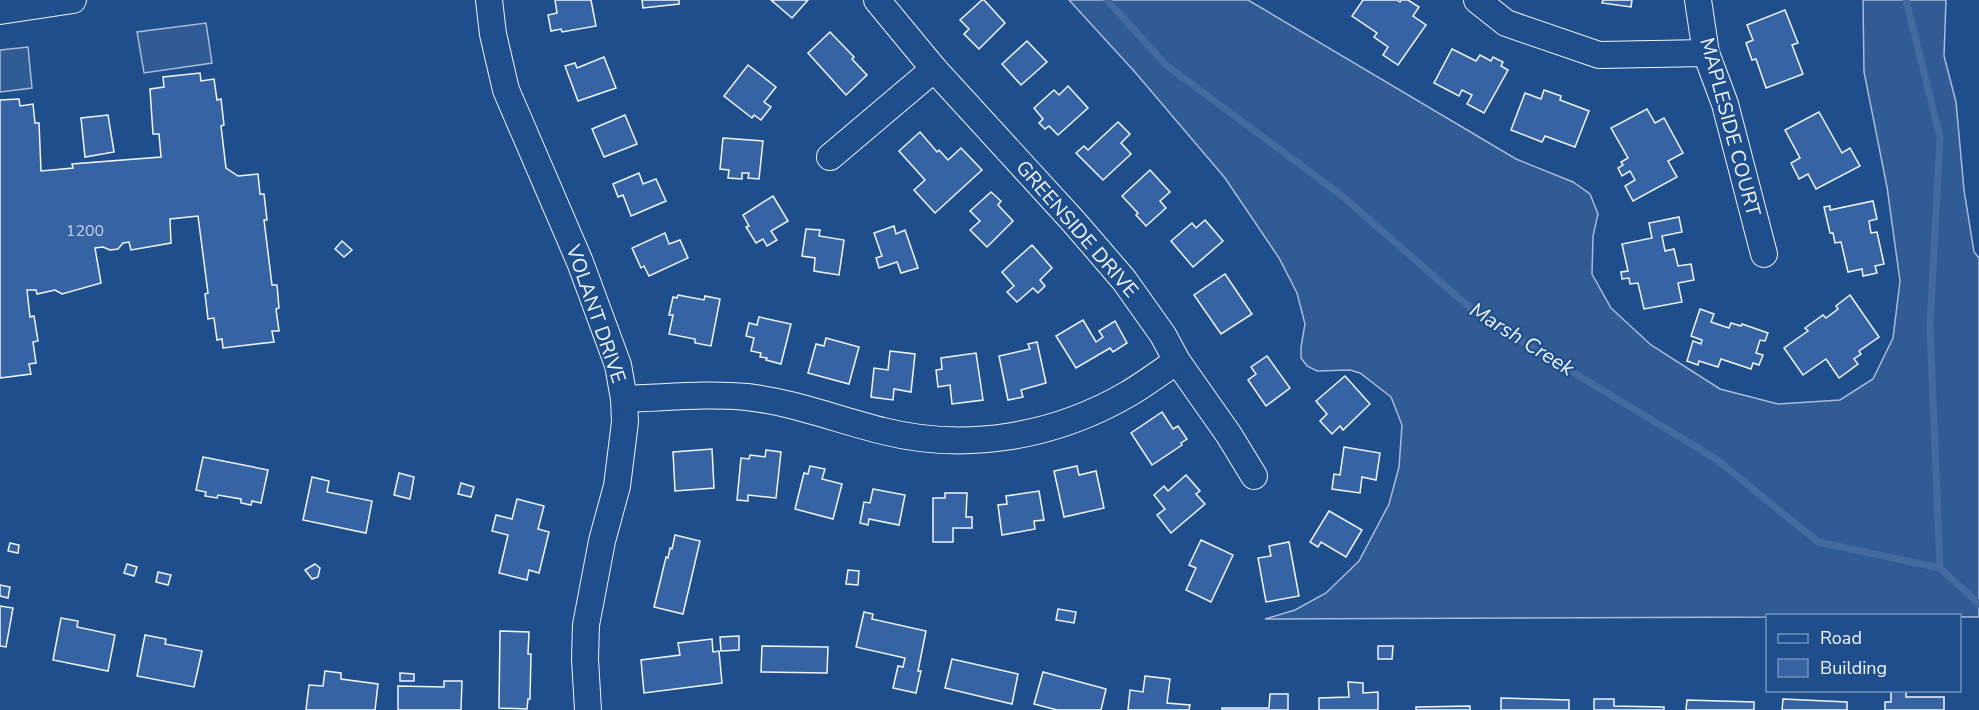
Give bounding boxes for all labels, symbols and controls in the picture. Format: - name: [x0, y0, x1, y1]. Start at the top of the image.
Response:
- street label: MAPLESIDE COURT: [1693, 35, 1767, 219]
- street label: GREENSIDE DRIVE: [1010, 155, 1144, 303]
- house number: 1200: [66, 220, 104, 242]
- street label: VOLANT DRIVE: [559, 240, 632, 387]
- water label: Marsh Creek: [1464, 296, 1580, 382]
- legend: [1766, 614, 1961, 692]
- text: Road: [1820, 626, 1862, 650]
- text: Building: [1820, 656, 1887, 680]

